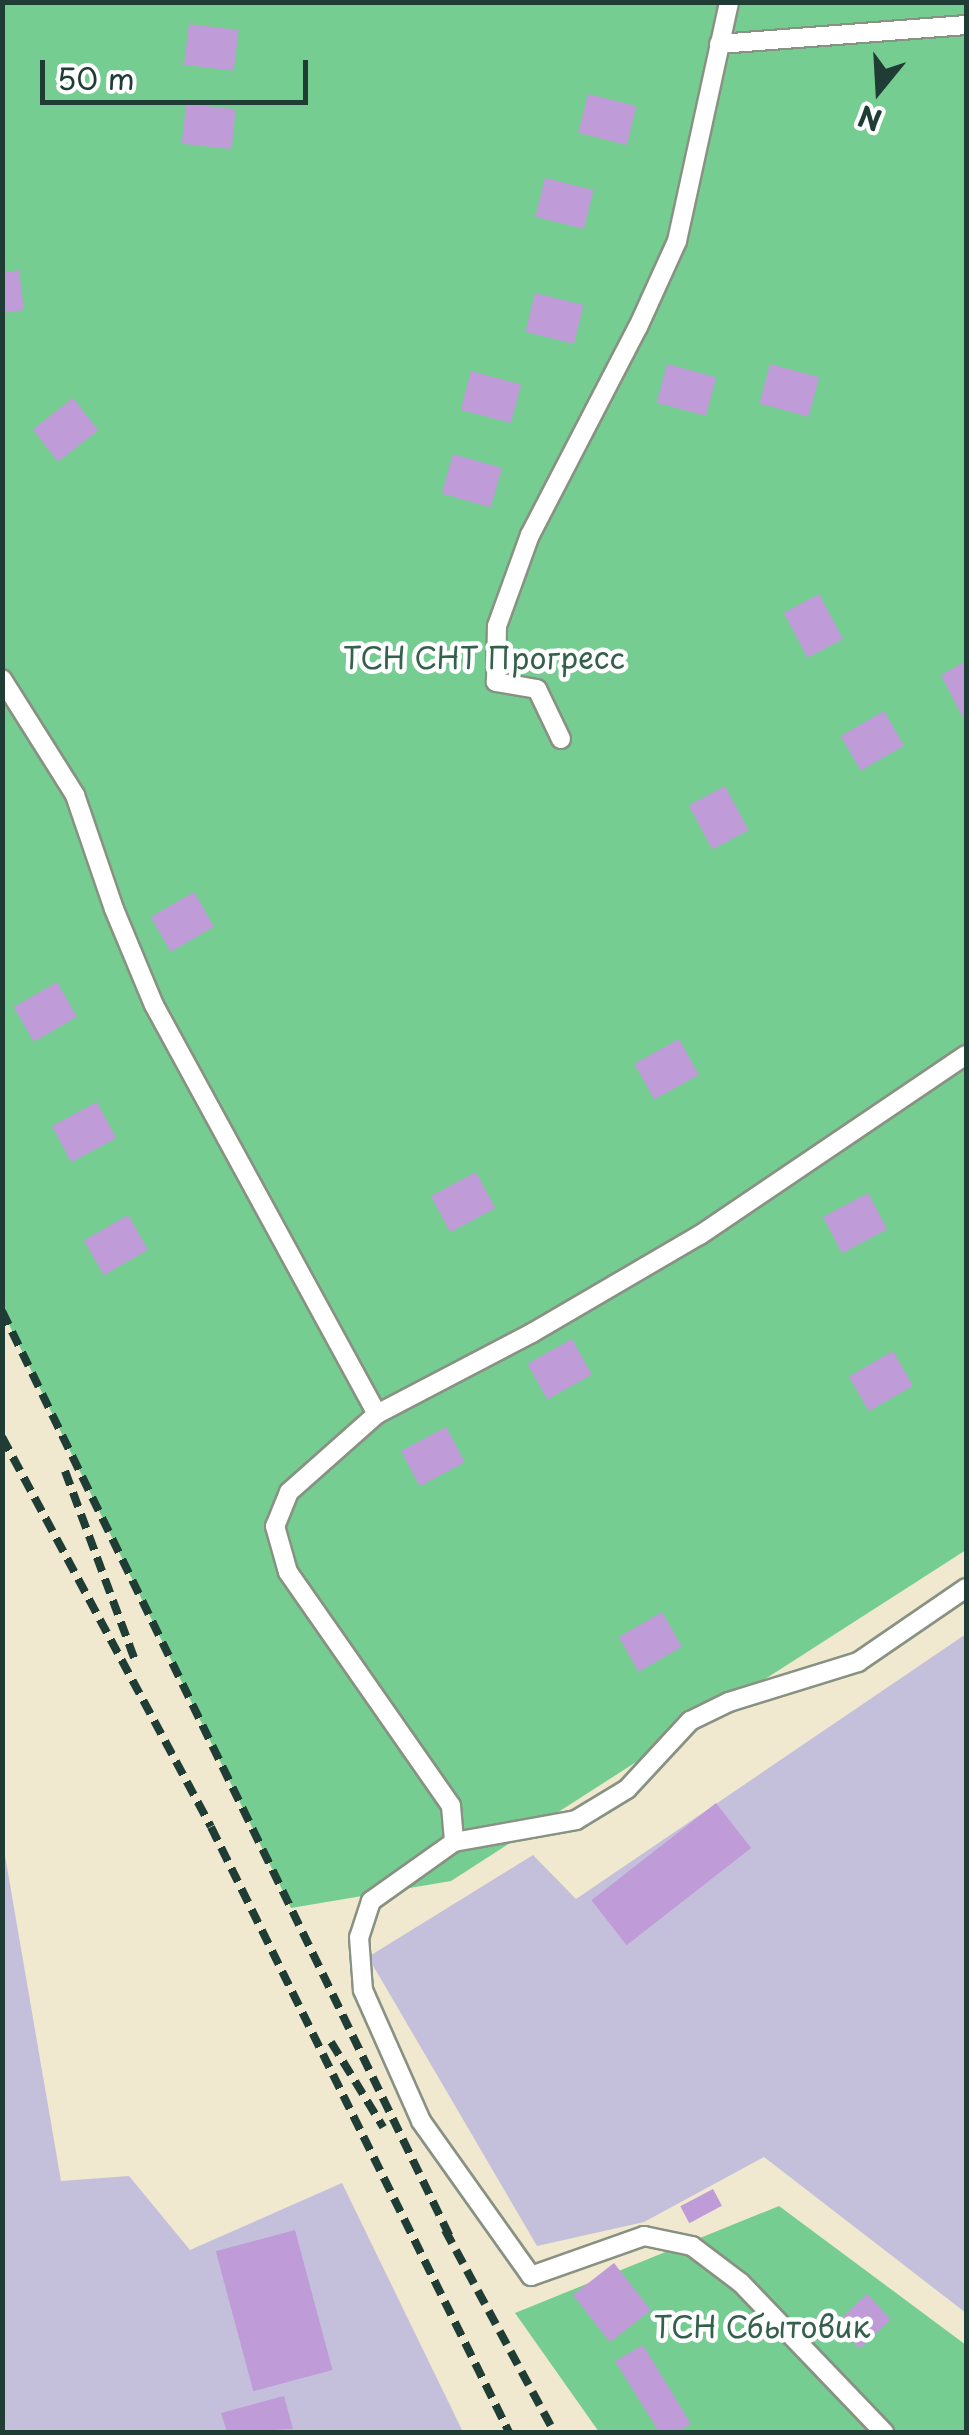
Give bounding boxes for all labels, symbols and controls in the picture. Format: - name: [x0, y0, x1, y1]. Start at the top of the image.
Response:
- scale bar: [45, 40, 312, 102]
- north arrow: [829, 40, 929, 140]
- text: 50 m: [57, 55, 135, 100]
- text: N: [852, 95, 887, 143]
- park label: ТСН СНТ Прогресс: [340, 639, 628, 675]
- park label: ТСН Сбытовик: [652, 2308, 872, 2344]

